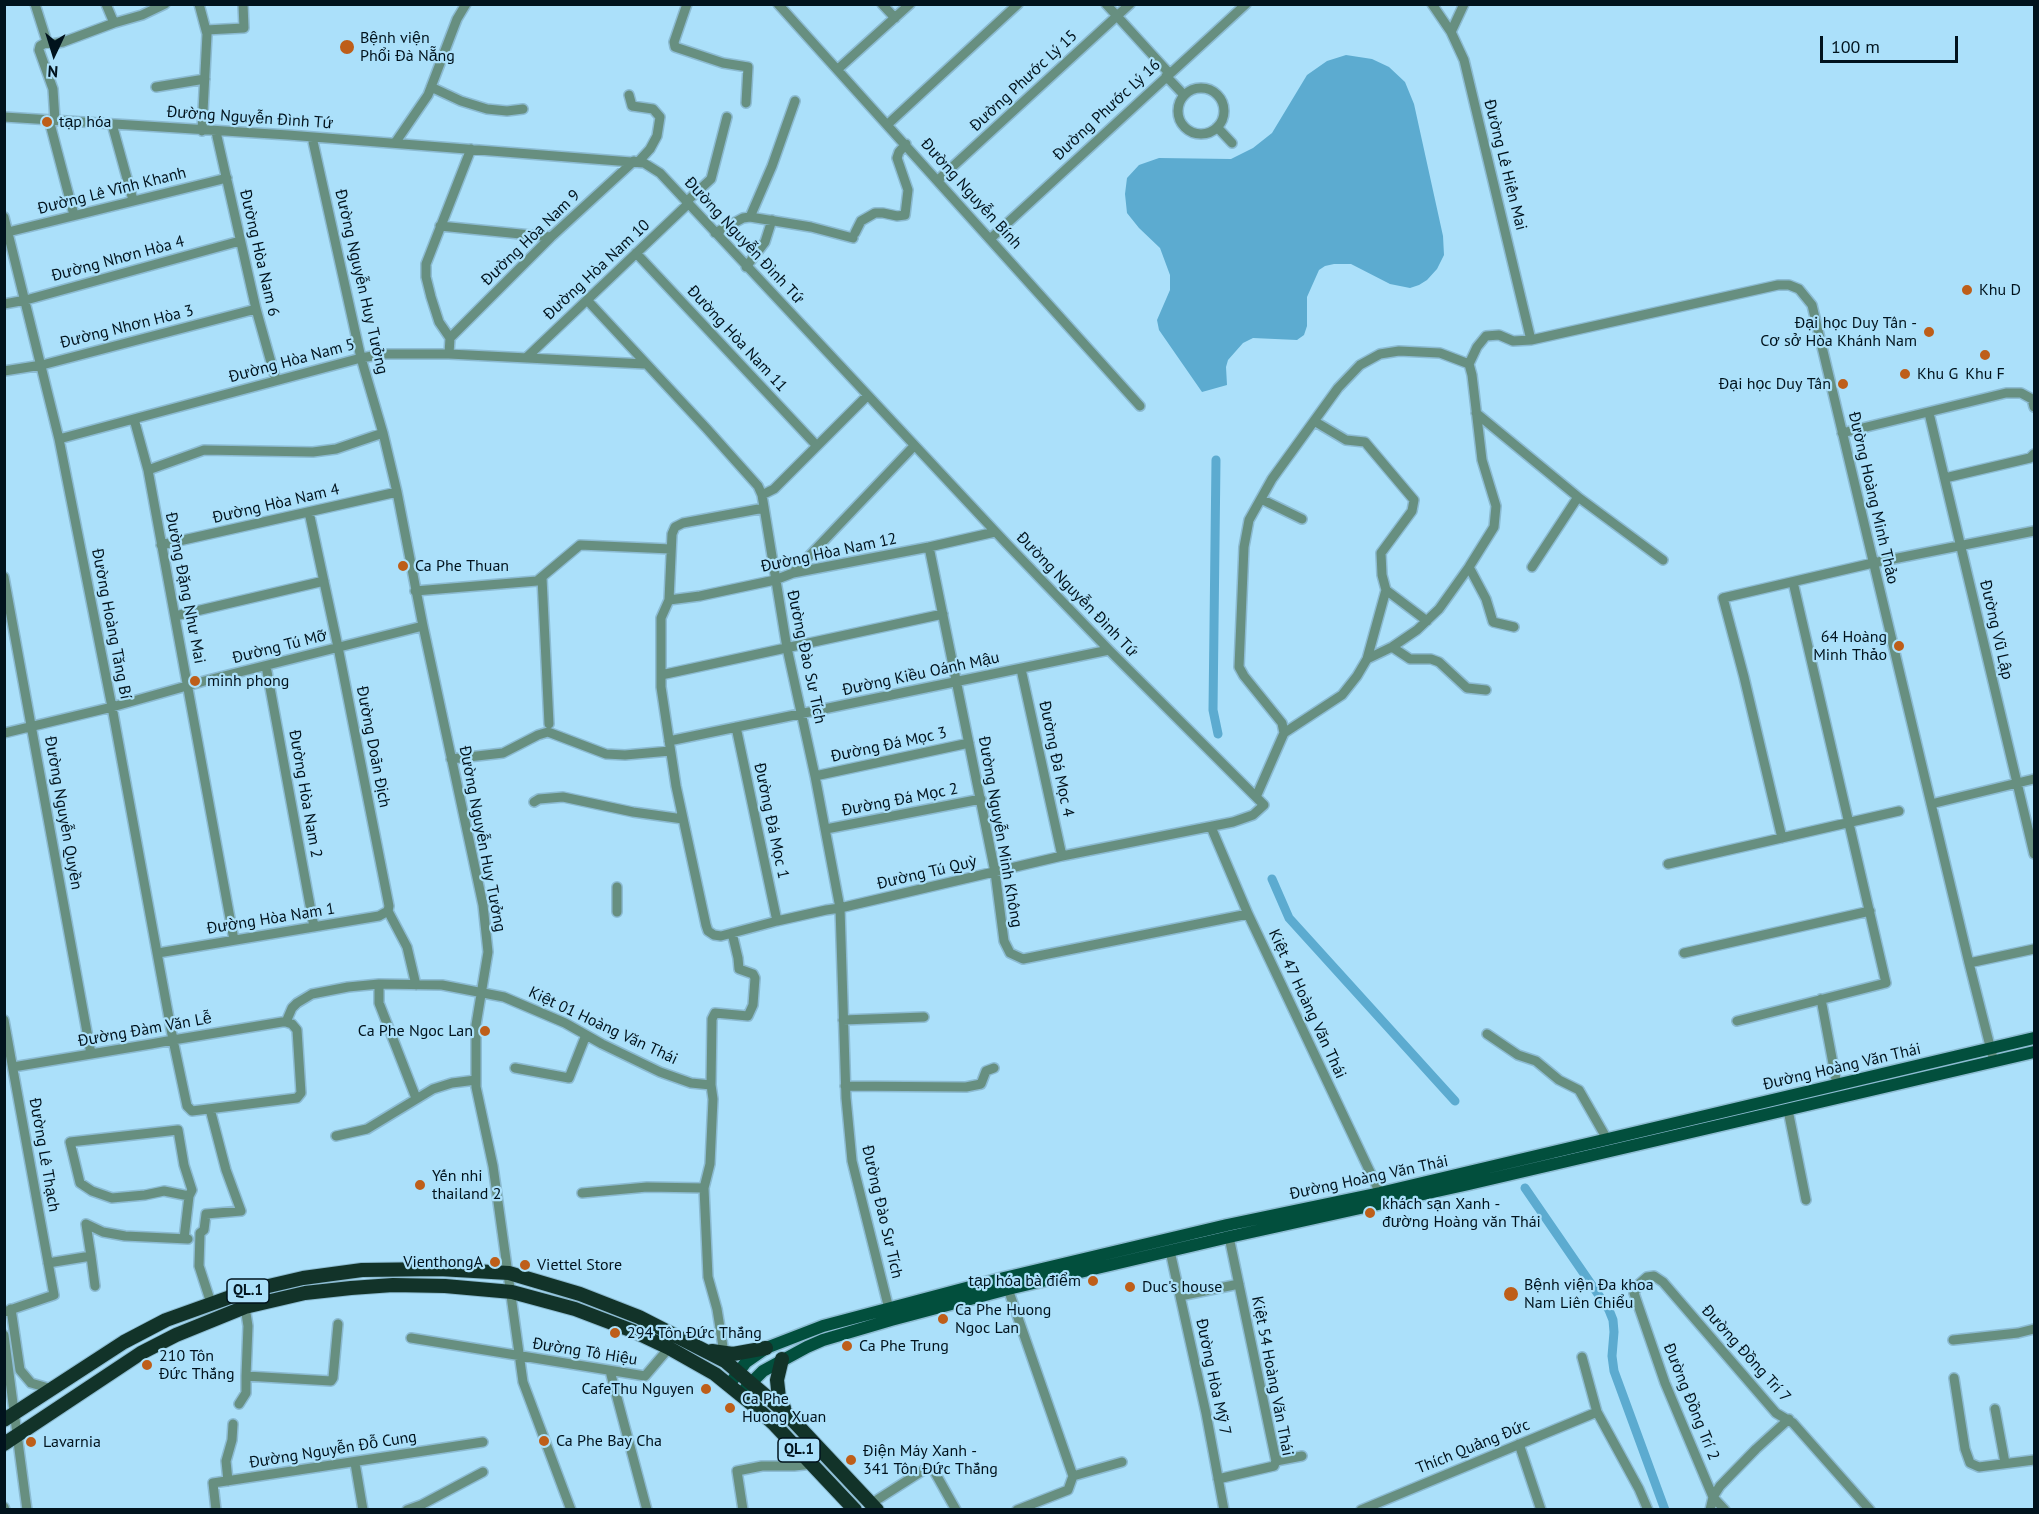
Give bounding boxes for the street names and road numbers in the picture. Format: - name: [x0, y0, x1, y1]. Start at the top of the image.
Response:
- street label: Đường Phước Lý 15: [966, 26, 1082, 136]
- street label: Đường Phước Lý 16: [1049, 55, 1165, 165]
- street label: Đường Lê Hiến Mai: [1479, 98, 1531, 232]
- street label: Đường Nguyễn Đình Tứ: [166, 103, 334, 133]
- street label: Đường Nguyễn Bính: [916, 135, 1026, 253]
- street label: Đường Lê Vĩnh Khanh: [36, 163, 188, 219]
- street label: Đường Nguyễn Đình Tứ: [680, 173, 808, 309]
- street label: Đường Hòa Nam 9: [478, 186, 584, 290]
- street label: Đường Hòa Nam 6: [235, 188, 283, 318]
- street label: Đường Nguyễn Huy Tưởng: [330, 188, 392, 376]
- street label: Đường Hòa Nam 10: [540, 216, 654, 324]
- street label: Đường Nhơn Hòa 4: [50, 232, 186, 286]
- street label: Đường Hòa Nam 11: [683, 282, 791, 396]
- street label: Đường Nhơn Hòa 3: [58, 301, 196, 353]
- street label: Đường Hòa Nam 5: [227, 335, 357, 387]
- street label: Đường Hoàng Minh Thảo: [1844, 410, 1902, 586]
- street label: Đường Hòa Nam 4: [211, 480, 341, 528]
- street label: Đường Đặng Như Mai: [161, 511, 209, 665]
- street label: Đường Nguyễn Đình Tứ: [1012, 528, 1142, 662]
- street label: Đường Hòa Nam 12: [759, 529, 899, 577]
- street label: Đường Hoàng Tăng Bí: [87, 547, 135, 701]
- street label: Đường Vũ Lập: [1975, 578, 2017, 682]
- street label: Đường Đào Sư Tích: [782, 588, 830, 726]
- street label: Đường Tú Mỡ: [231, 626, 329, 668]
- street label: Đường Kiều Oánh Mậu: [841, 648, 1001, 700]
- street label: Đường Doãn Địch: [352, 685, 394, 809]
- street label: Đường Đá Mọc 4: [1034, 699, 1078, 819]
- street label: Đường Đá Mọc 3: [829, 723, 949, 767]
- street label: Đường Hòa Nam 2: [284, 729, 326, 859]
- street label: Đường Nguyễn Quyền: [40, 735, 86, 891]
- street label: Đường Nguyễn Minh Không: [974, 735, 1026, 929]
- street label: Đường Nguyễn Huy Tưởng: [455, 744, 509, 934]
- street label: Đường Đá Mọc 1: [749, 761, 793, 881]
- street label: Đường Đá Mọc 2: [840, 779, 960, 821]
- street label: Đường Tú Quỳ: [875, 852, 979, 894]
- street label: Đường Hòa Nam 1: [206, 899, 336, 939]
- street label: Kiệt 47 Hoàng Văn Thái: [1264, 926, 1350, 1082]
- street label: Kiệt 01 Hoàng Văn Thái: [525, 983, 681, 1069]
- street label: Đường Đàm Văn Lễ: [77, 1009, 213, 1051]
- street label: Đường Hoàng Văn Thái: [1761, 1039, 1923, 1095]
- street label: Đường Lê Thạch: [25, 1096, 63, 1214]
- street label: Đường Đào Sư Tích: [857, 1144, 907, 1280]
- street label: Đường Hoàng Văn Thái: [1288, 1152, 1450, 1204]
- road number: QL.1: [227, 1279, 269, 1303]
- street label: Kiệt 54 Hoàng Văn Thái: [1247, 1294, 1297, 1458]
- street label: Đường Đồng Trí 7: [1697, 1301, 1795, 1407]
- street label: Đường Hòa Mỹ 7: [1191, 1317, 1235, 1437]
- street label: Đường Tô Hiệu: [531, 1334, 639, 1370]
- street label: Đường Đồng Trí 2: [1659, 1341, 1723, 1463]
- street label: Thích Quảng Đức: [1413, 1415, 1533, 1479]
- street label: Đường Nguyễn Đỗ Cung: [248, 1427, 418, 1473]
- road number: QL.1: [778, 1438, 820, 1462]

